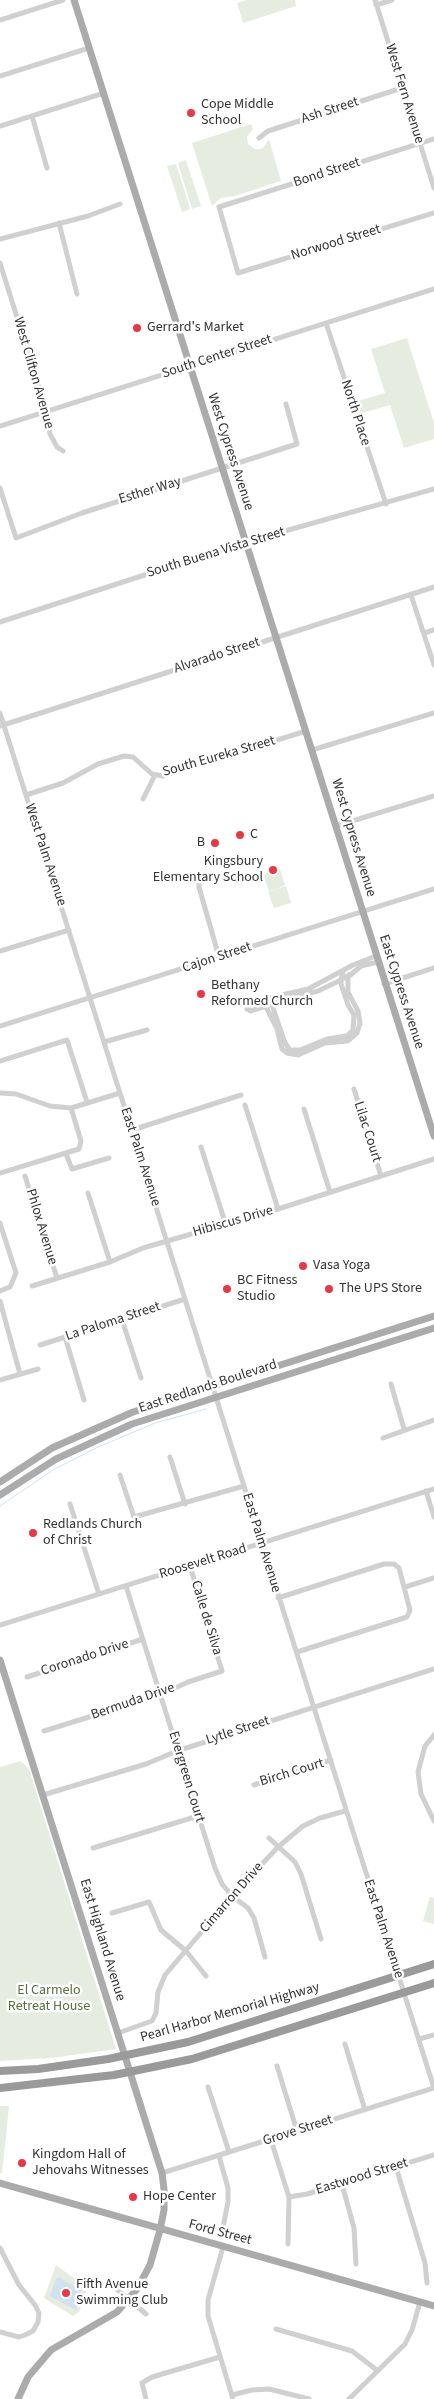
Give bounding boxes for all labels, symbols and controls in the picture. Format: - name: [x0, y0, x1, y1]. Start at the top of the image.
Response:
- street label: West Fern Avenue: [381, 42, 427, 146]
- street label: Ash Street: [299, 94, 361, 128]
- place label: Cope Middle School: [201, 97, 274, 130]
- marker: Cope Middle School: [185, 107, 197, 119]
- street label: Bond Street: [292, 154, 362, 192]
- street label: Norwood Street: [289, 221, 383, 265]
- street label: West Clifton Avenue: [9, 315, 57, 431]
- place label: Gerrard's Market: [147, 320, 244, 336]
- marker: Gerrard's Market: [131, 322, 143, 334]
- street label: South Center Street: [160, 331, 274, 383]
- street label: North Place: [336, 378, 374, 448]
- street label: West Cypress Avenue: [203, 391, 257, 513]
- street label: Esther Way: [117, 474, 183, 508]
- street label: South Buena Vista Street: [145, 524, 287, 582]
- street label: Alvarado Street: [172, 634, 262, 678]
- street label: South Eureka Street: [161, 733, 277, 781]
- street label: West Cypress Avenue: [327, 777, 379, 899]
- street label: West Palm Avenue: [21, 802, 69, 908]
- place label: C: [250, 827, 258, 843]
- marker: C: [234, 829, 246, 841]
- place label: B: [197, 835, 205, 851]
- marker: B: [209, 837, 221, 849]
- place label: Kingsbury Elementary School: [153, 854, 263, 886]
- marker: Kingsbury Elementary School: [267, 864, 279, 876]
- street label: East Cypress Avenue: [375, 933, 427, 1051]
- street label: Cajon Street: [180, 939, 254, 977]
- place label: Bethany Reformed Church: [211, 978, 313, 1010]
- marker: Bethany Reformed Church: [195, 988, 207, 1000]
- street label: Lilac Court: [349, 1100, 385, 1164]
- street label: East Palm Avenue: [116, 1105, 164, 1209]
- street label: Phlox Avenue: [21, 1187, 61, 1267]
- street label: Hibiscus Drive: [191, 1203, 275, 1241]
- place label: Vasa Yoga: [313, 1258, 370, 1274]
- marker: Vasa Yoga: [297, 1260, 309, 1272]
- place label: BC Fitness Studio: [237, 1273, 297, 1305]
- place label: The UPS Store: [339, 1281, 422, 1297]
- marker: BC Fitness Studio: [221, 1283, 233, 1295]
- marker: The UPS Store: [323, 1283, 335, 1295]
- street label: La Paloma Street: [63, 1299, 163, 1345]
- street label: East Redlands Boulevard: [137, 1357, 279, 1417]
- street label: East Palm Avenue: [238, 1491, 284, 1595]
- place label: Redlands Church of Christ: [43, 1517, 142, 1550]
- marker: Redlands Church of Christ: [27, 1527, 39, 1539]
- street label: Roosevelt Road: [157, 1541, 249, 1583]
- street label: Calle de Silva: [187, 1579, 225, 1657]
- street label: Coronado Drive: [39, 1636, 131, 1680]
- street label: Bermuda Drive: [89, 1680, 177, 1724]
- street label: Lytle Street: [204, 1713, 272, 1749]
- street label: Evergreen Court: [164, 1729, 208, 1825]
- street label: Birch Court: [258, 1755, 326, 1791]
- street label: Cimarron Drive: [197, 1859, 267, 1937]
- street label: East Highland Avenue: [75, 1877, 129, 2003]
- street label: East Palm Avenue: [359, 1877, 407, 1981]
- street label: Pearl Harbor Memorial Highway: [139, 1979, 321, 2047]
- park label: El Carmelo Retreat House: [8, 1983, 90, 2015]
- street label: Grove Street: [261, 2112, 335, 2150]
- place label: Kingdom Hall of Jehovahs Witnesses: [32, 2147, 149, 2180]
- street label: Eastwood Street: [314, 2155, 410, 2199]
- marker: Kingdom Hall of Jehovahs Witnesses: [16, 2157, 28, 2169]
- place label: Hope Center: [143, 2189, 216, 2205]
- marker: Hope Center: [127, 2191, 139, 2203]
- street label: Ford Street: [187, 2217, 253, 2249]
- place label: Fifth Avenue Swimming Club: [76, 2277, 168, 2310]
- marker: Fifth Avenue Swimming Club: [60, 2287, 72, 2299]

